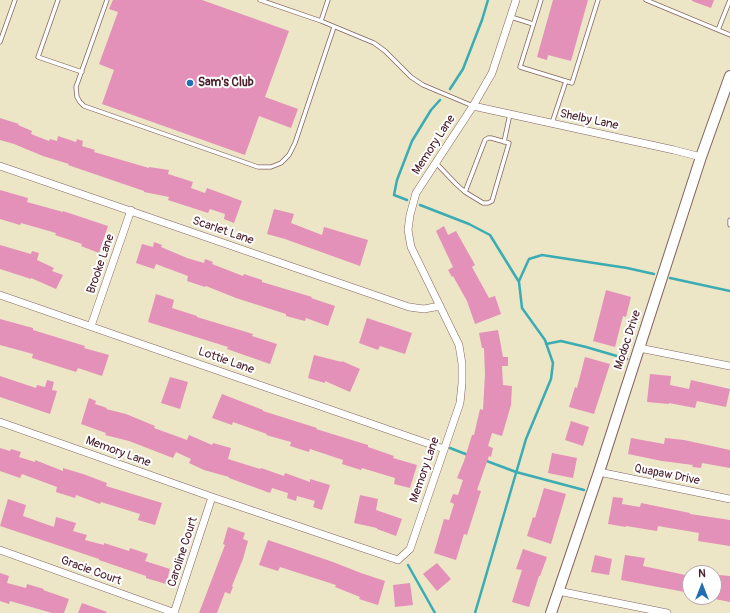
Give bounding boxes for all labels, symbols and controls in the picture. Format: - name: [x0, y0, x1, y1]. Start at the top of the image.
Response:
- place label: Sam's Club: [198, 76, 254, 90]
- marker: Sam's Club: [185, 78, 195, 88]
- street label: Shelby Lane: [558, 107, 620, 133]
- street label: Memory Lane: [409, 112, 459, 178]
- street label: Scarlet Lane: [190, 214, 256, 248]
- street label: Brooke Lane: [84, 232, 118, 296]
- street label: Modoc Drive: [612, 309, 644, 371]
- street label: Lottie Lane: [196, 345, 256, 377]
- street label: Memory Lane: [83, 434, 153, 470]
- street label: Memory Lane: [407, 435, 443, 505]
- street label: Quapaw Drive: [633, 462, 701, 488]
- street label: Caroline Court: [165, 515, 201, 589]
- street label: Gracie Court: [59, 553, 123, 589]
- north arrow: [682, 565, 722, 605]
- text: N: [698, 567, 706, 580]

